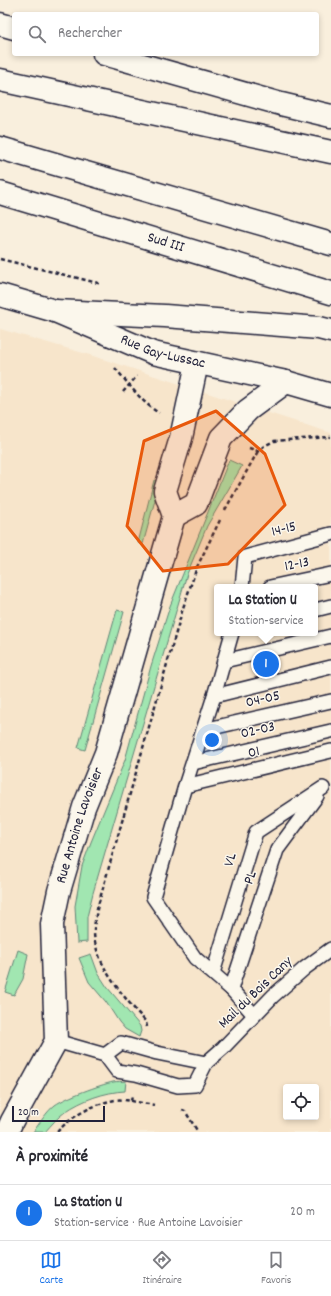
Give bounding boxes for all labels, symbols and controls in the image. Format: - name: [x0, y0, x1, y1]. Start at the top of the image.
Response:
- search box: [12, 12, 319, 56]
- icon: search: [26, 23, 48, 45]
- text: Rechercher: [58, 23, 122, 45]
- street label: Sud III: [144, 227, 187, 259]
- street label: Rue Gay-Lussac: [117, 329, 207, 375]
- street label: 14-15: [269, 516, 299, 544]
- street label: 12-13: [283, 552, 311, 578]
- popup: [214, 584, 318, 636]
- text: La Station U: [229, 590, 297, 612]
- text: Station-service: [229, 612, 303, 631]
- pin: 1: [253, 649, 279, 679]
- street label: 04-05: [244, 685, 282, 715]
- street label: 02-03: [239, 716, 277, 746]
- your location: [202, 730, 222, 750]
- street label: 01: [246, 741, 262, 765]
- street label: Rue Antoine Lavoisier: [51, 764, 110, 886]
- street label: VL: [219, 850, 243, 870]
- street label: PL: [239, 868, 263, 888]
- street label: Mail du Bois Cany: [214, 951, 299, 1034]
- map controls: [283, 1084, 319, 1120]
- button: locate: [283, 1084, 319, 1120]
- scale bar: [12, 1104, 105, 1123]
- text: 20 m: [18, 1105, 39, 1121]
- text: À proximité: [16, 1146, 88, 1170]
- text: La Station U: [54, 1192, 122, 1214]
- text: 1: [28, 1203, 30, 1222]
- text: 20 m: [290, 1203, 315, 1222]
- text: Station-service · Rue Antoine Lavoisier: [54, 1214, 243, 1233]
- tab: Carte: [40, 1249, 63, 1289]
- tab: Itinéraire: [142, 1249, 182, 1289]
- tab: Favoris: [261, 1249, 291, 1289]

